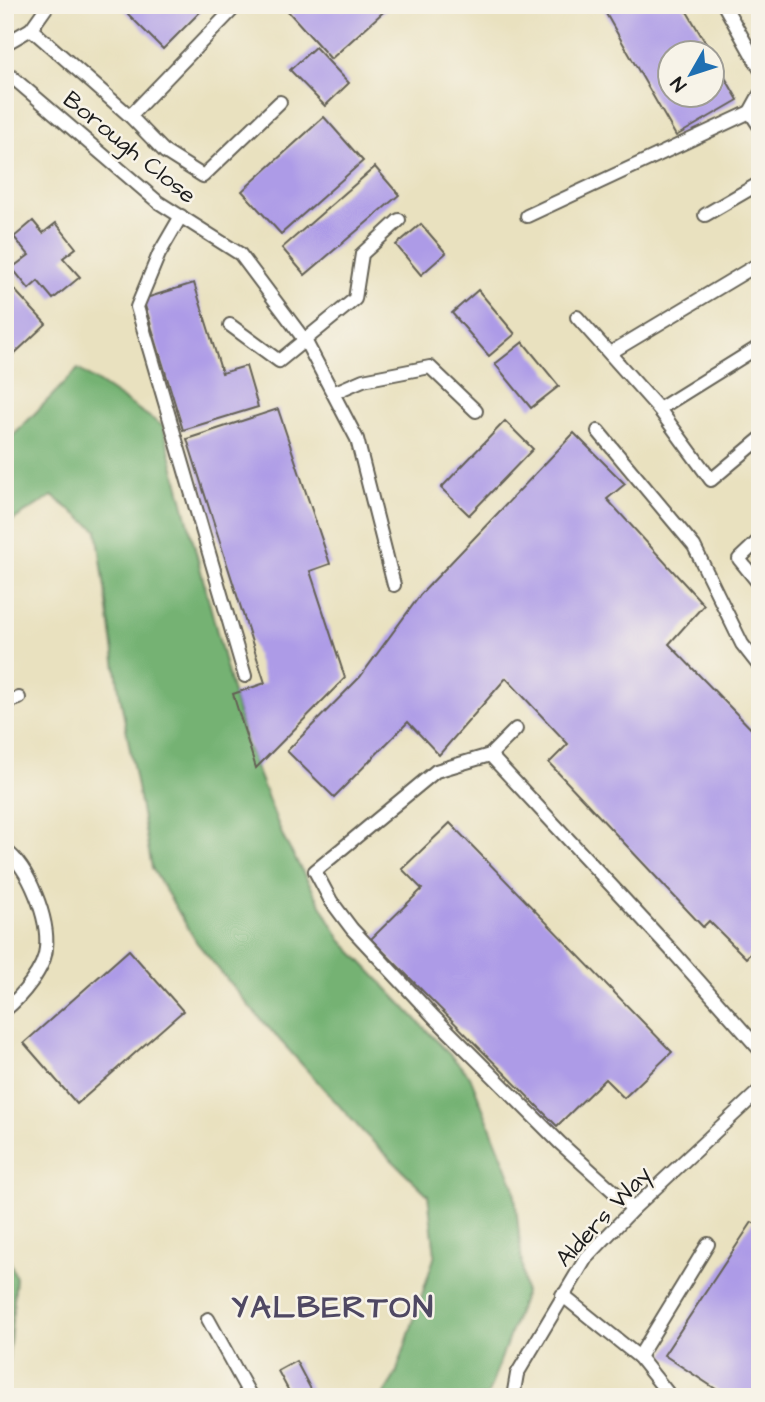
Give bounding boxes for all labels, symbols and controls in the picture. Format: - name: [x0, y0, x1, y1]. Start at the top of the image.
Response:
- north arrow: [656, 38, 726, 108]
- text: N: [665, 71, 693, 97]
- street label: Borough Close: [55, 83, 203, 213]
- street label: Alders Way: [548, 1159, 660, 1276]
- district label: YALBERTON: [231, 1285, 435, 1330]

